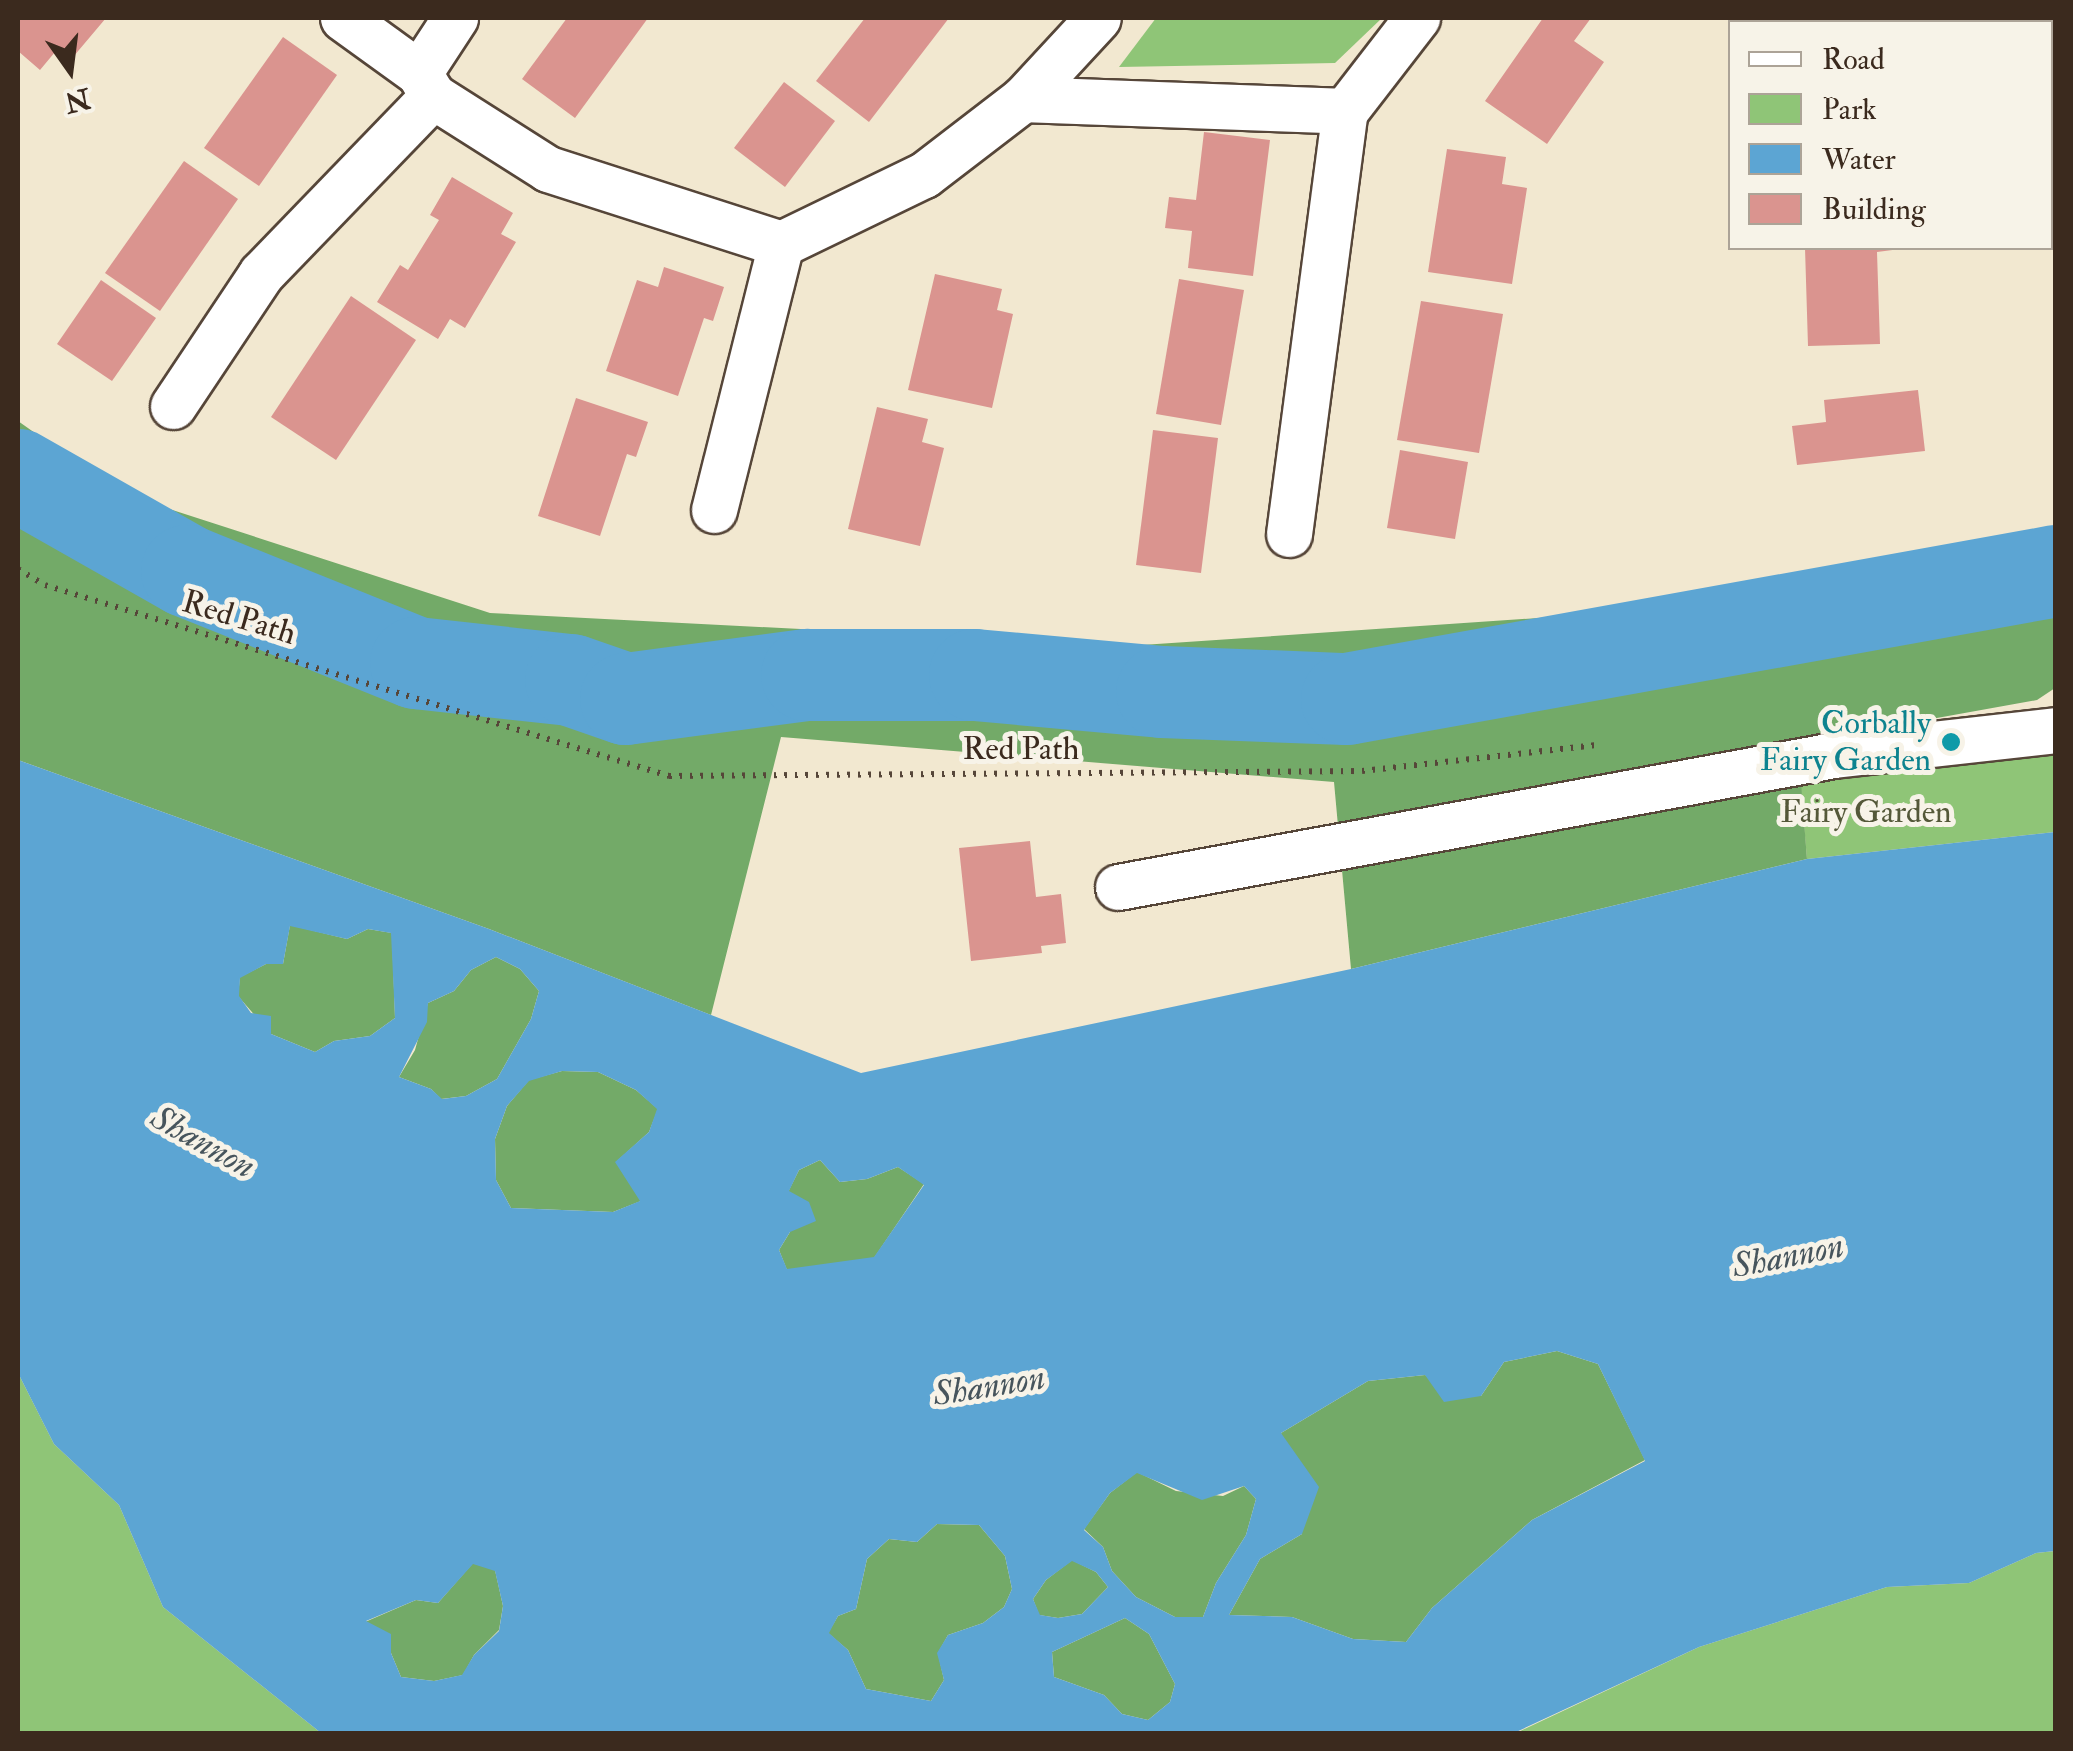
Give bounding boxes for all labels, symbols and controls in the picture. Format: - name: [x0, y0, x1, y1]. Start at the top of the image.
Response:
- north arrow: [20, 20, 120, 120]
- legend: [1728, 20, 2053, 250]
- text: Road: [1822, 41, 1885, 78]
- text: N: [61, 80, 94, 120]
- text: Park: [1822, 91, 1877, 128]
- text: Water: [1822, 141, 1896, 178]
- text: Building: [1822, 191, 1926, 228]
- street label: Red Path: [178, 583, 300, 653]
- place label: Corbally Fairy Garden: [1760, 705, 1931, 780]
- street label: Red Path: [963, 730, 1079, 768]
- marker: Corbally Fairy Garden: [1940, 731, 1962, 753]
- park label: Fairy Garden: [1780, 793, 1952, 831]
- water label: Shannon: [144, 1096, 262, 1188]
- water label: Shannon: [1729, 1225, 1847, 1287]
- water label: Shannon: [930, 1356, 1048, 1416]

